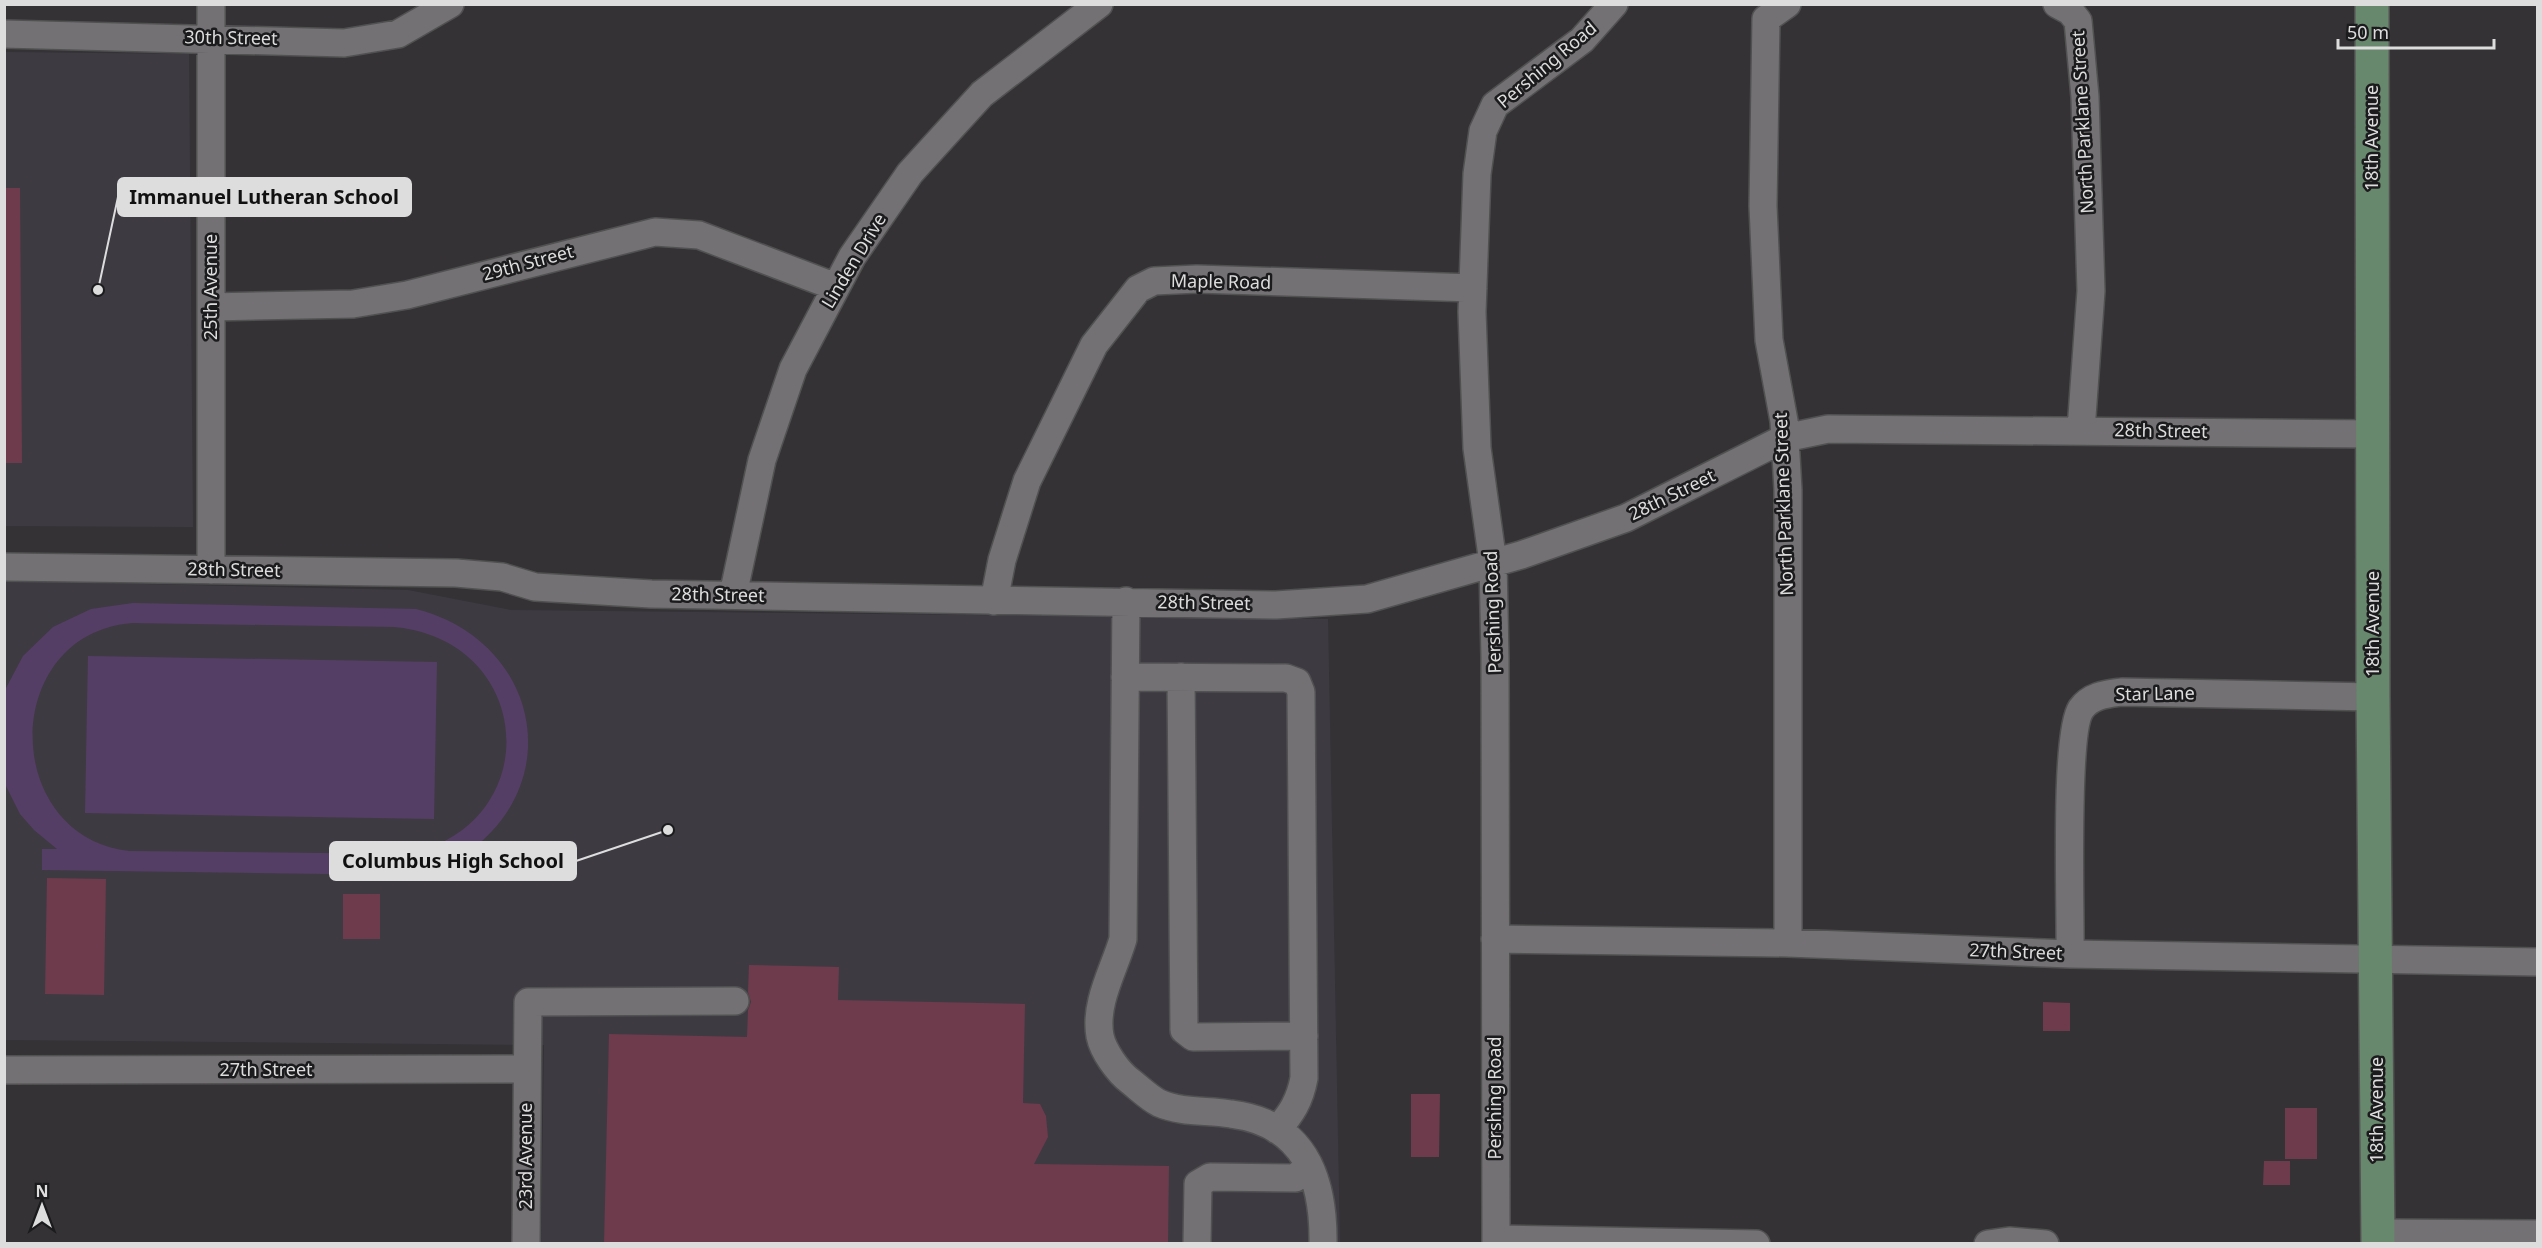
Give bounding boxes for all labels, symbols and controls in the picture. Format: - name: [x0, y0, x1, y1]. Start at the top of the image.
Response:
- scale bar: [2338, 12, 2494, 50]
- street label: Pershing Road: [1492, 16, 1601, 113]
- text: 50 m: [2347, 20, 2389, 44]
- street label: 30th Street: [184, 24, 278, 50]
- street label: North Parklane Street: [2065, 29, 2099, 214]
- street label: 18th Avenue: [2359, 85, 2383, 191]
- callout: Immanuel Lutheran School: [118, 178, 411, 216]
- text: Immanuel Lutheran School: [129, 183, 399, 210]
- street label: Linden Drive: [815, 209, 891, 312]
- street label: 25th Avenue: [198, 234, 222, 340]
- street label: 29th Street: [480, 238, 576, 286]
- street label: Maple Road: [1171, 268, 1271, 294]
- street label: North Parklane Street: [1768, 412, 1798, 596]
- street label: 28th Street: [2114, 417, 2208, 443]
- street label: 28th Street: [1624, 463, 1719, 525]
- street label: Pershing Road: [1478, 550, 1506, 674]
- street label: 28th Street: [187, 556, 281, 582]
- street label: 18th Avenue: [2360, 571, 2384, 677]
- street label: 28th Street: [671, 581, 765, 607]
- street label: 28th Street: [1157, 589, 1251, 615]
- street label: Star Lane: [2115, 680, 2195, 706]
- callout: Columbus High School: [330, 842, 576, 880]
- text: Columbus High School: [342, 847, 564, 874]
- street label: 27th Street: [1969, 937, 2063, 965]
- street label: Pershing Road: [1482, 1037, 1506, 1160]
- street label: 27th Street: [219, 1057, 313, 1081]
- street label: 18th Avenue: [2364, 1057, 2388, 1163]
- street label: 23rd Avenue: [513, 1103, 537, 1209]
- north arrow: [12, 1176, 72, 1236]
- text: N: [35, 1180, 49, 1202]

